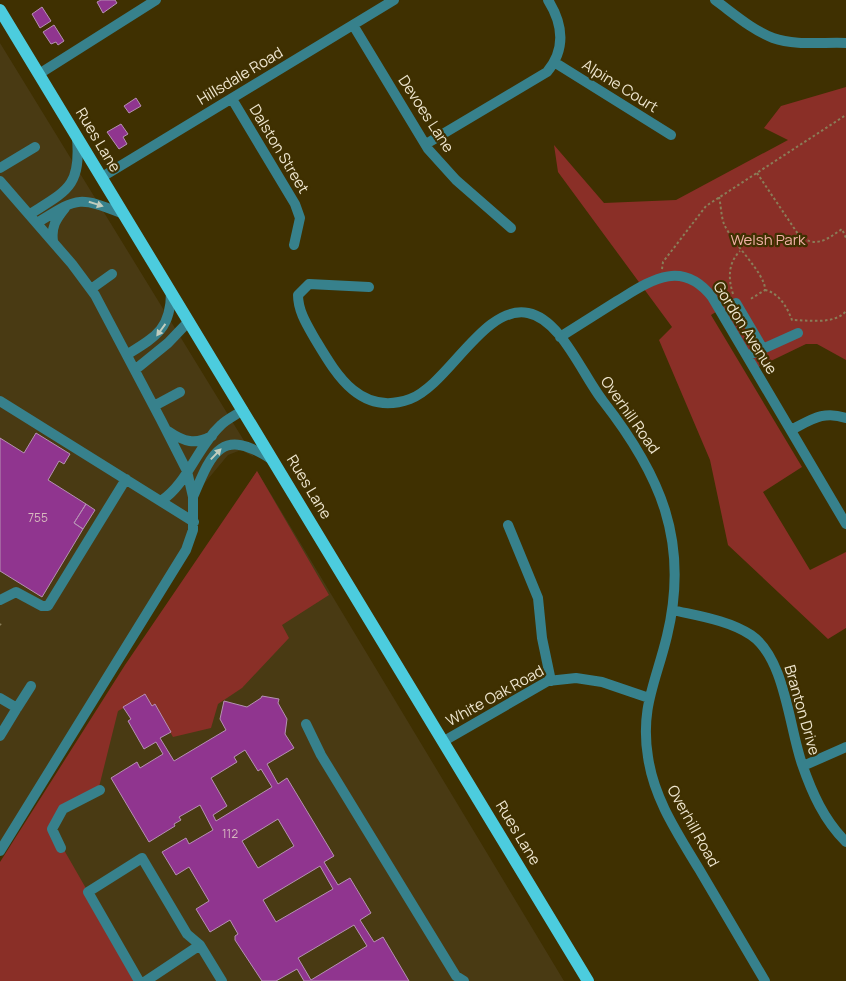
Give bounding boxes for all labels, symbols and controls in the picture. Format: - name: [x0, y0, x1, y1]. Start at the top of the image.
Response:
- street label: Hillsdale Road: [193, 42, 287, 109]
- street label: Alpine Court: [578, 54, 662, 117]
- street label: Devoes Lane: [394, 71, 459, 157]
- street label: Dalston Street: [245, 100, 314, 197]
- street label: Rues Lane: [71, 104, 126, 176]
- one-way arrow: [88, 200, 103, 208]
- park label: Welsh Park: [730, 229, 806, 250]
- street label: Gordon Avenue: [709, 277, 782, 378]
- one-way arrow: [156, 323, 166, 337]
- street label: Overhill Road: [596, 372, 665, 458]
- one-way arrow: [210, 448, 222, 460]
- street label: Rues Lane: [282, 451, 337, 523]
- house number: 755: [28, 509, 48, 526]
- street label: White Oak Road: [442, 660, 548, 731]
- street label: Branton Drive: [780, 662, 825, 758]
- street label: Overhill Road: [662, 781, 725, 870]
- street label: Rues Lane: [491, 797, 546, 869]
- house number: 112: [222, 825, 238, 842]

